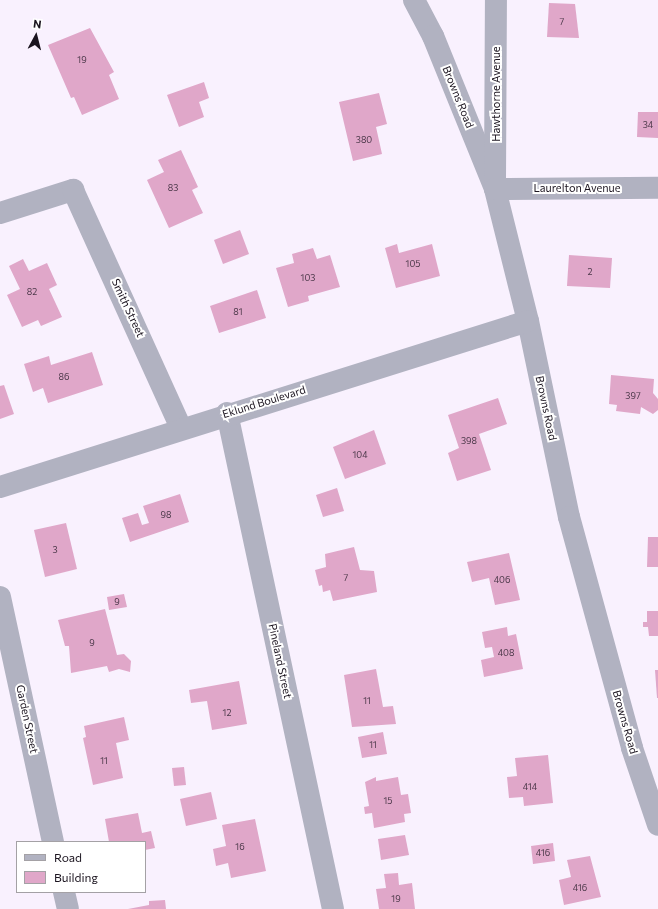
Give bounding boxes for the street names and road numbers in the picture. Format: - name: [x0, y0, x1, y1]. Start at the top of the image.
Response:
- street label: Hawthorne Avenue: [489, 46, 503, 142]
- street label: Browns Road: [440, 64, 476, 130]
- street label: Laurelton Avenue: [533, 181, 621, 195]
- street label: Smith Street: [109, 277, 147, 339]
- street label: Browns Road: [533, 375, 559, 441]
- street label: Eklund Boulevard: [221, 383, 307, 421]
- street label: Pineland Street: [266, 622, 294, 700]
- street label: Garden Street: [13, 684, 41, 754]
- street label: Browns Road: [610, 689, 640, 755]

